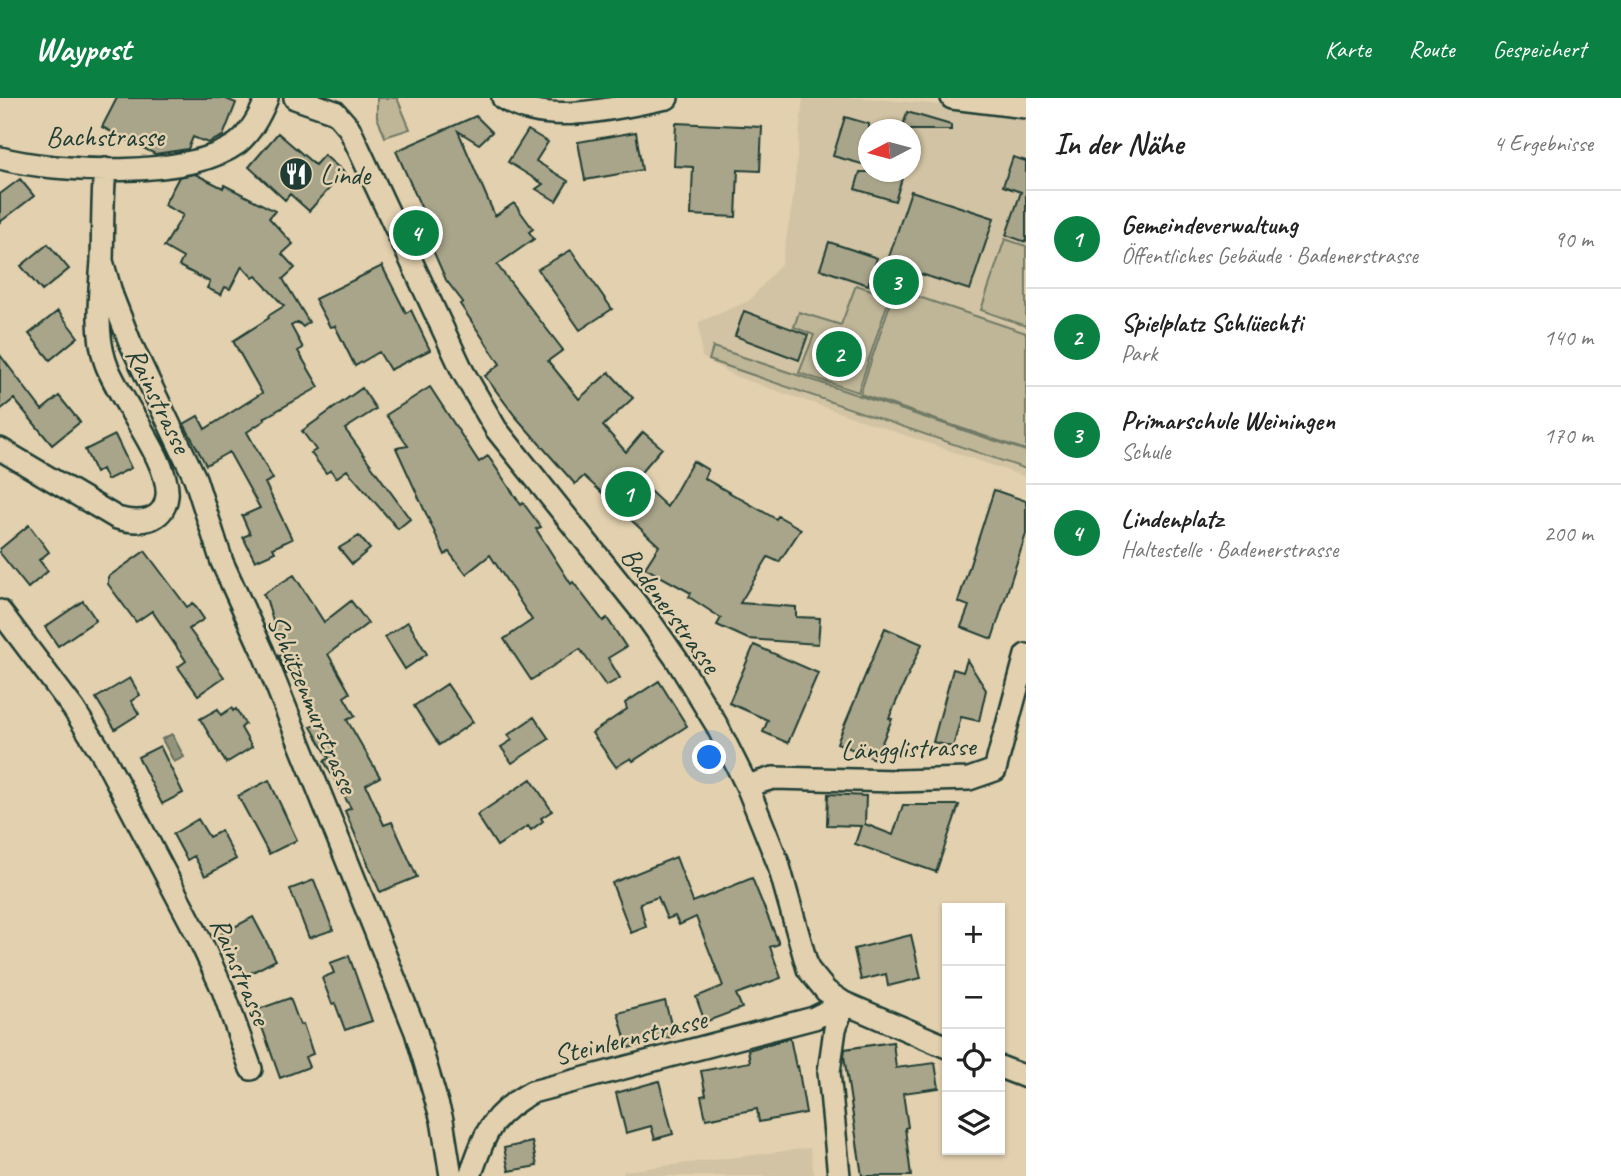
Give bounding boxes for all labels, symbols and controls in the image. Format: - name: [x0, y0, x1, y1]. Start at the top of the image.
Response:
- text: Waypost: [35, 28, 131, 70]
- text: Karte: [1325, 34, 1371, 64]
- text: Route: [1409, 34, 1454, 64]
- text: Gespeichert: [1492, 34, 1586, 64]
- street label: Bachstrasse: [46, 119, 166, 154]
- north arrow: [858, 119, 921, 182]
- text: In der Nähe: [1054, 125, 1183, 163]
- text: 4 Ergebnisse: [1493, 129, 1593, 158]
- restaurant icon: Linde: [277, 155, 315, 193]
- place label: Linde: [320, 157, 372, 192]
- pin: 4: [393, 207, 439, 259]
- text: Gemeindeverwaltung: [1121, 208, 1297, 241]
- text: 1: [1072, 225, 1082, 254]
- text: 90 m: [1554, 225, 1593, 254]
- text: Öffentliches Gebäude · Badenerstrasse: [1121, 241, 1418, 270]
- pin: 3: [873, 256, 919, 308]
- text: Spielplatz Schlüechti: [1121, 306, 1303, 339]
- text: 2: [1072, 323, 1082, 352]
- text: 140 m: [1544, 323, 1593, 352]
- pin: 2: [816, 328, 862, 380]
- text: Park: [1121, 339, 1157, 368]
- street label: Rainstrasse: [118, 341, 200, 460]
- text: Primarschule Weiningen: [1121, 404, 1335, 437]
- text: 3: [1072, 421, 1082, 450]
- text: 170 m: [1544, 421, 1593, 450]
- text: Schule: [1121, 437, 1170, 466]
- pin: 1: [605, 468, 651, 520]
- text: Lindenplatz: [1121, 502, 1223, 535]
- text: 4: [1072, 519, 1082, 548]
- text: 200 m: [1544, 519, 1593, 548]
- text: Haltestelle · Badenerstrasse: [1121, 535, 1338, 564]
- street label: Badenerstrasse: [613, 540, 730, 682]
- street label: Schützenmurstrasse: [260, 609, 367, 800]
- street label: Längglistrasse: [840, 728, 978, 768]
- your location: [692, 740, 726, 774]
- map controls: [942, 903, 1005, 1155]
- button: +: [942, 903, 1005, 966]
- street label: Rainstrasse: [203, 912, 280, 1032]
- button: −: [942, 966, 1005, 1029]
- street label: Steinlernstrasse: [550, 1001, 712, 1073]
- button: locate: [942, 1029, 1005, 1092]
- button: layers: [942, 1092, 1005, 1155]

